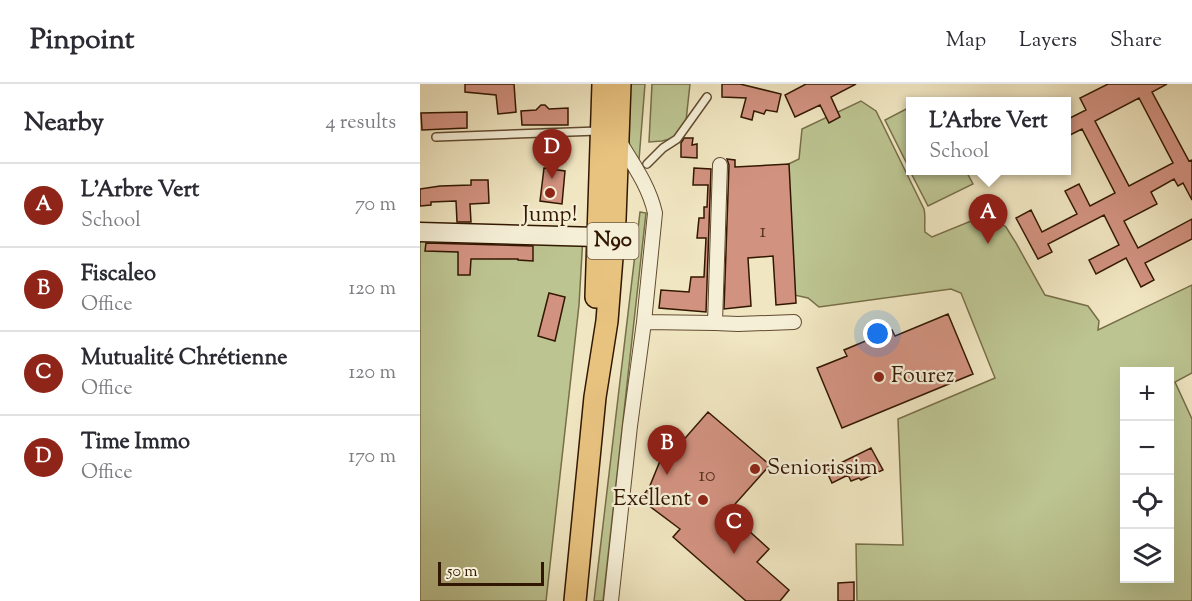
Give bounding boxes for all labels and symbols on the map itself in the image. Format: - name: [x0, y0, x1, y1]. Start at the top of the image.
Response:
- pin: D: [532, 130, 572, 179]
- marker: Jump!: [543, 186, 557, 200]
- pin: A: [968, 194, 1008, 244]
- place label: Jump!: [521, 200, 578, 232]
- house number: 1: [760, 218, 767, 247]
- road number: N90: [588, 223, 638, 259]
- your location: [863, 319, 892, 348]
- place label: Fourez: [891, 361, 954, 393]
- marker: Fourez: [872, 370, 886, 384]
- pin: B: [648, 426, 686, 475]
- place label: Seniorissim: [767, 453, 878, 485]
- house number: 10: [698, 462, 716, 491]
- marker: Seniorissim: [748, 462, 762, 476]
- place label: Exellent: [613, 484, 691, 516]
- marker: Exellent: [696, 493, 710, 507]
- pin: C: [714, 504, 754, 554]
- scale bar: [438, 559, 544, 586]

